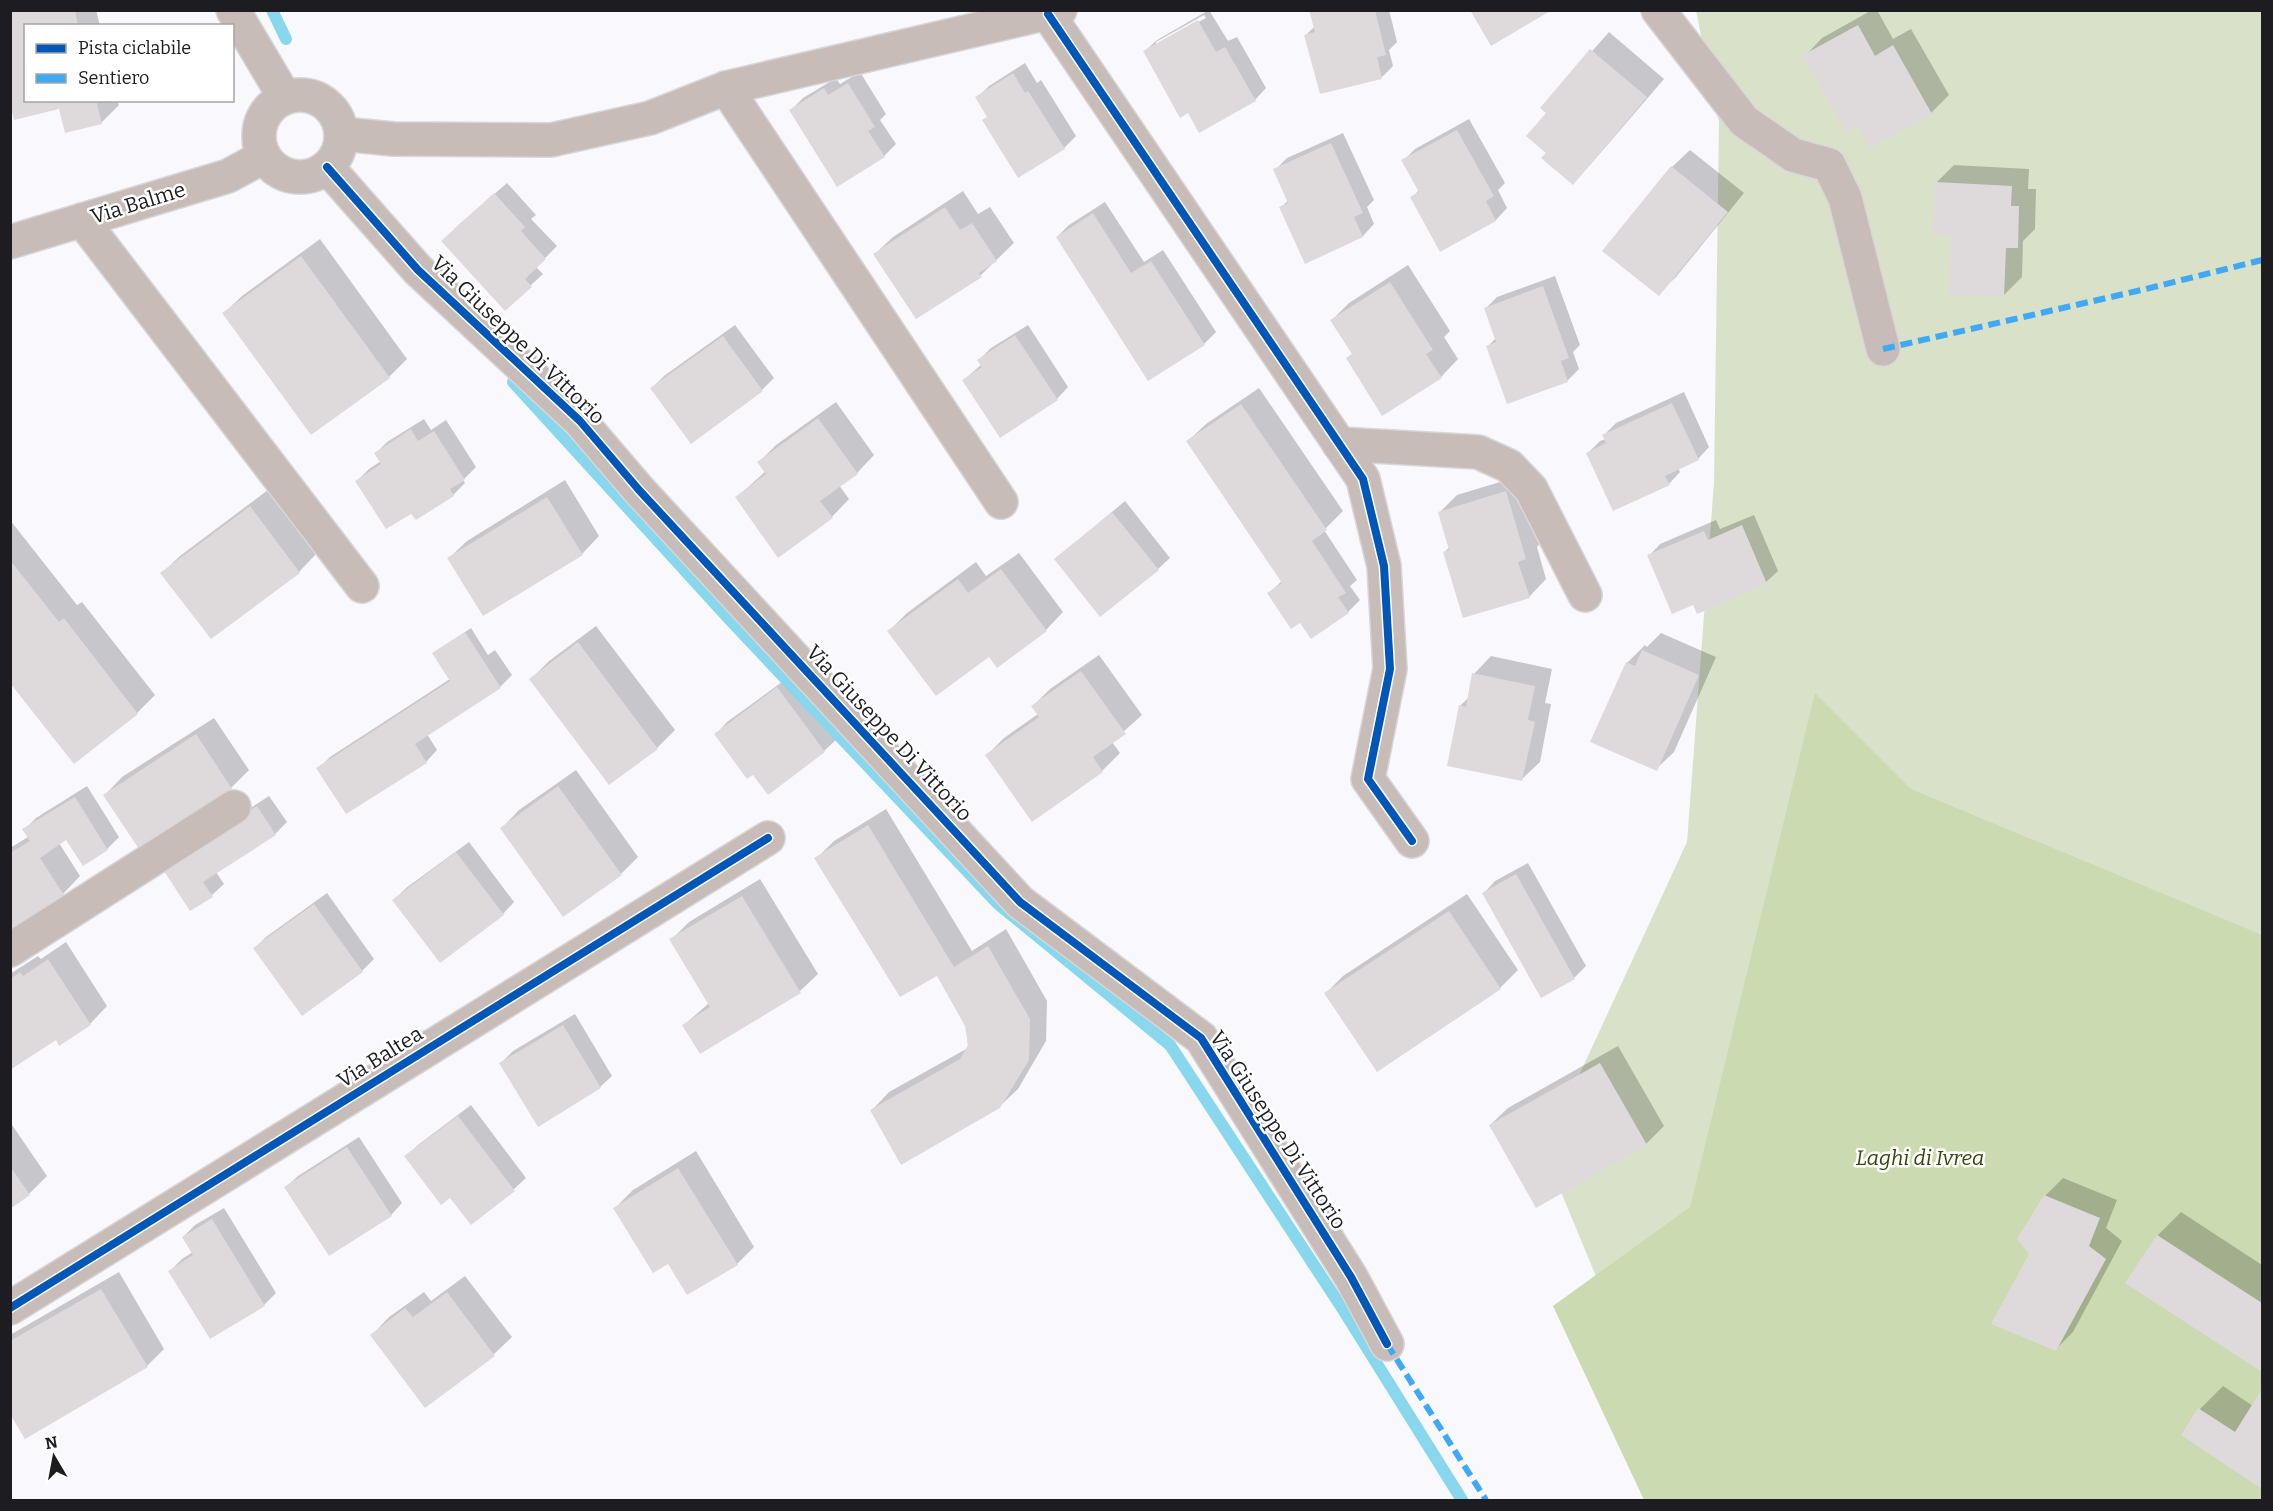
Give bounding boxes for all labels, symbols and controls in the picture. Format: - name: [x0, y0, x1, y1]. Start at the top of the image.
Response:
- legend: [24, 24, 234, 102]
- text: Pista ciclabile: [78, 37, 191, 59]
- text: Sentiero: [78, 67, 149, 89]
- street label: Via Balme: [88, 176, 188, 230]
- street label: Via Giuseppe Di Vittorio: [426, 250, 610, 430]
- street label: Via Giuseppe Di Vittorio: [800, 639, 978, 827]
- street label: Via Baltea: [332, 1020, 428, 1094]
- street label: Via Giuseppe Di Vittorio: [1204, 1026, 1352, 1234]
- park label: Laghi di Ivrea: [1856, 1145, 1984, 1171]
- north arrow: [24, 1427, 84, 1487]
- text: N: [44, 1432, 59, 1453]

